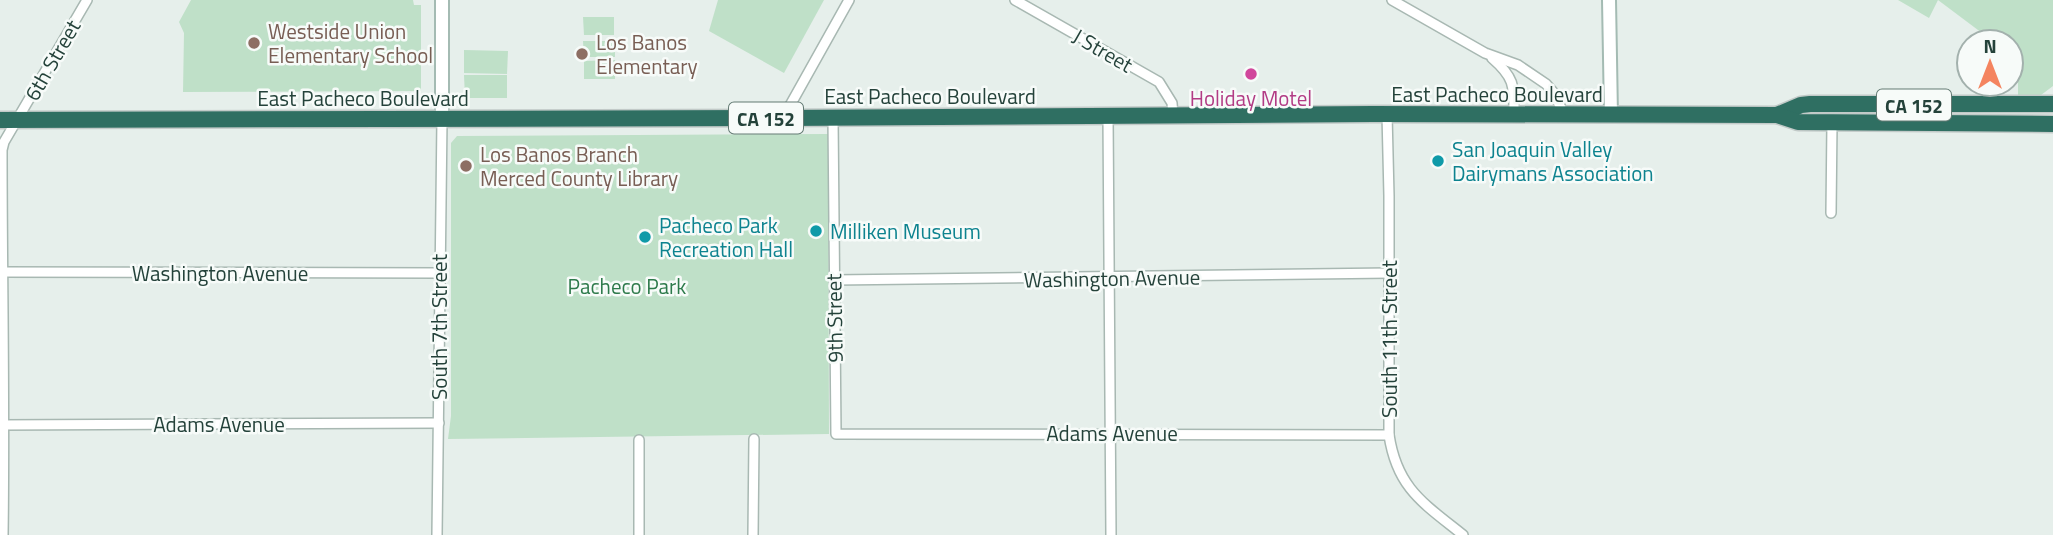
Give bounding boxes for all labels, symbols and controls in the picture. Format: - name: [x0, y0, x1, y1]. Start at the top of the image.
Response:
- street label: 6th Street: [16, 13, 88, 107]
- place label: Westside Union Elementary School: [268, 15, 433, 71]
- street label: J Street: [1067, 20, 1140, 80]
- place label: Los Banos Elementary: [596, 26, 698, 82]
- north arrow: [1955, 28, 2025, 98]
- text: N: [1983, 31, 1997, 60]
- marker: Westside Union Elementary School: [246, 35, 262, 51]
- marker: Los Banos Elementary: [574, 46, 590, 62]
- marker: Holiday Motel: [1243, 66, 1259, 82]
- street label: East Pacheco Boulevard: [1391, 78, 1603, 110]
- street label: East Pacheco Boulevard: [824, 80, 1036, 112]
- street label: East Pacheco Boulevard: [257, 82, 469, 114]
- place label: Holiday Motel: [1190, 82, 1312, 114]
- road number: CA 152: [1877, 90, 1951, 120]
- road number: CA 152: [729, 102, 803, 134]
- place label: San Joaquin Valley Dairymans Association: [1452, 133, 1654, 189]
- place label: Los Banos Branch Merced County Library: [480, 138, 678, 194]
- marker: San Joaquin Valley Dairymans Association: [1430, 153, 1446, 169]
- marker: Los Banos Branch Merced County Library: [458, 158, 474, 174]
- place label: Pacheco Park Recreation Hall: [659, 209, 793, 265]
- place label: Milliken Museum: [830, 215, 981, 247]
- marker: Milliken Museum: [808, 223, 824, 239]
- marker: Pacheco Park Recreation Hall: [637, 229, 653, 245]
- street label: South 7th Street: [423, 253, 455, 400]
- street label: Washington Avenue: [132, 257, 308, 289]
- street label: South 11th Street: [1373, 259, 1405, 418]
- street label: Washington Avenue: [1023, 260, 1201, 296]
- park label: Pacheco Park: [568, 270, 686, 302]
- street label: 9th Street: [817, 273, 851, 363]
- street label: Adams Avenue: [153, 408, 285, 440]
- street label: Adams Avenue: [1046, 417, 1178, 449]

